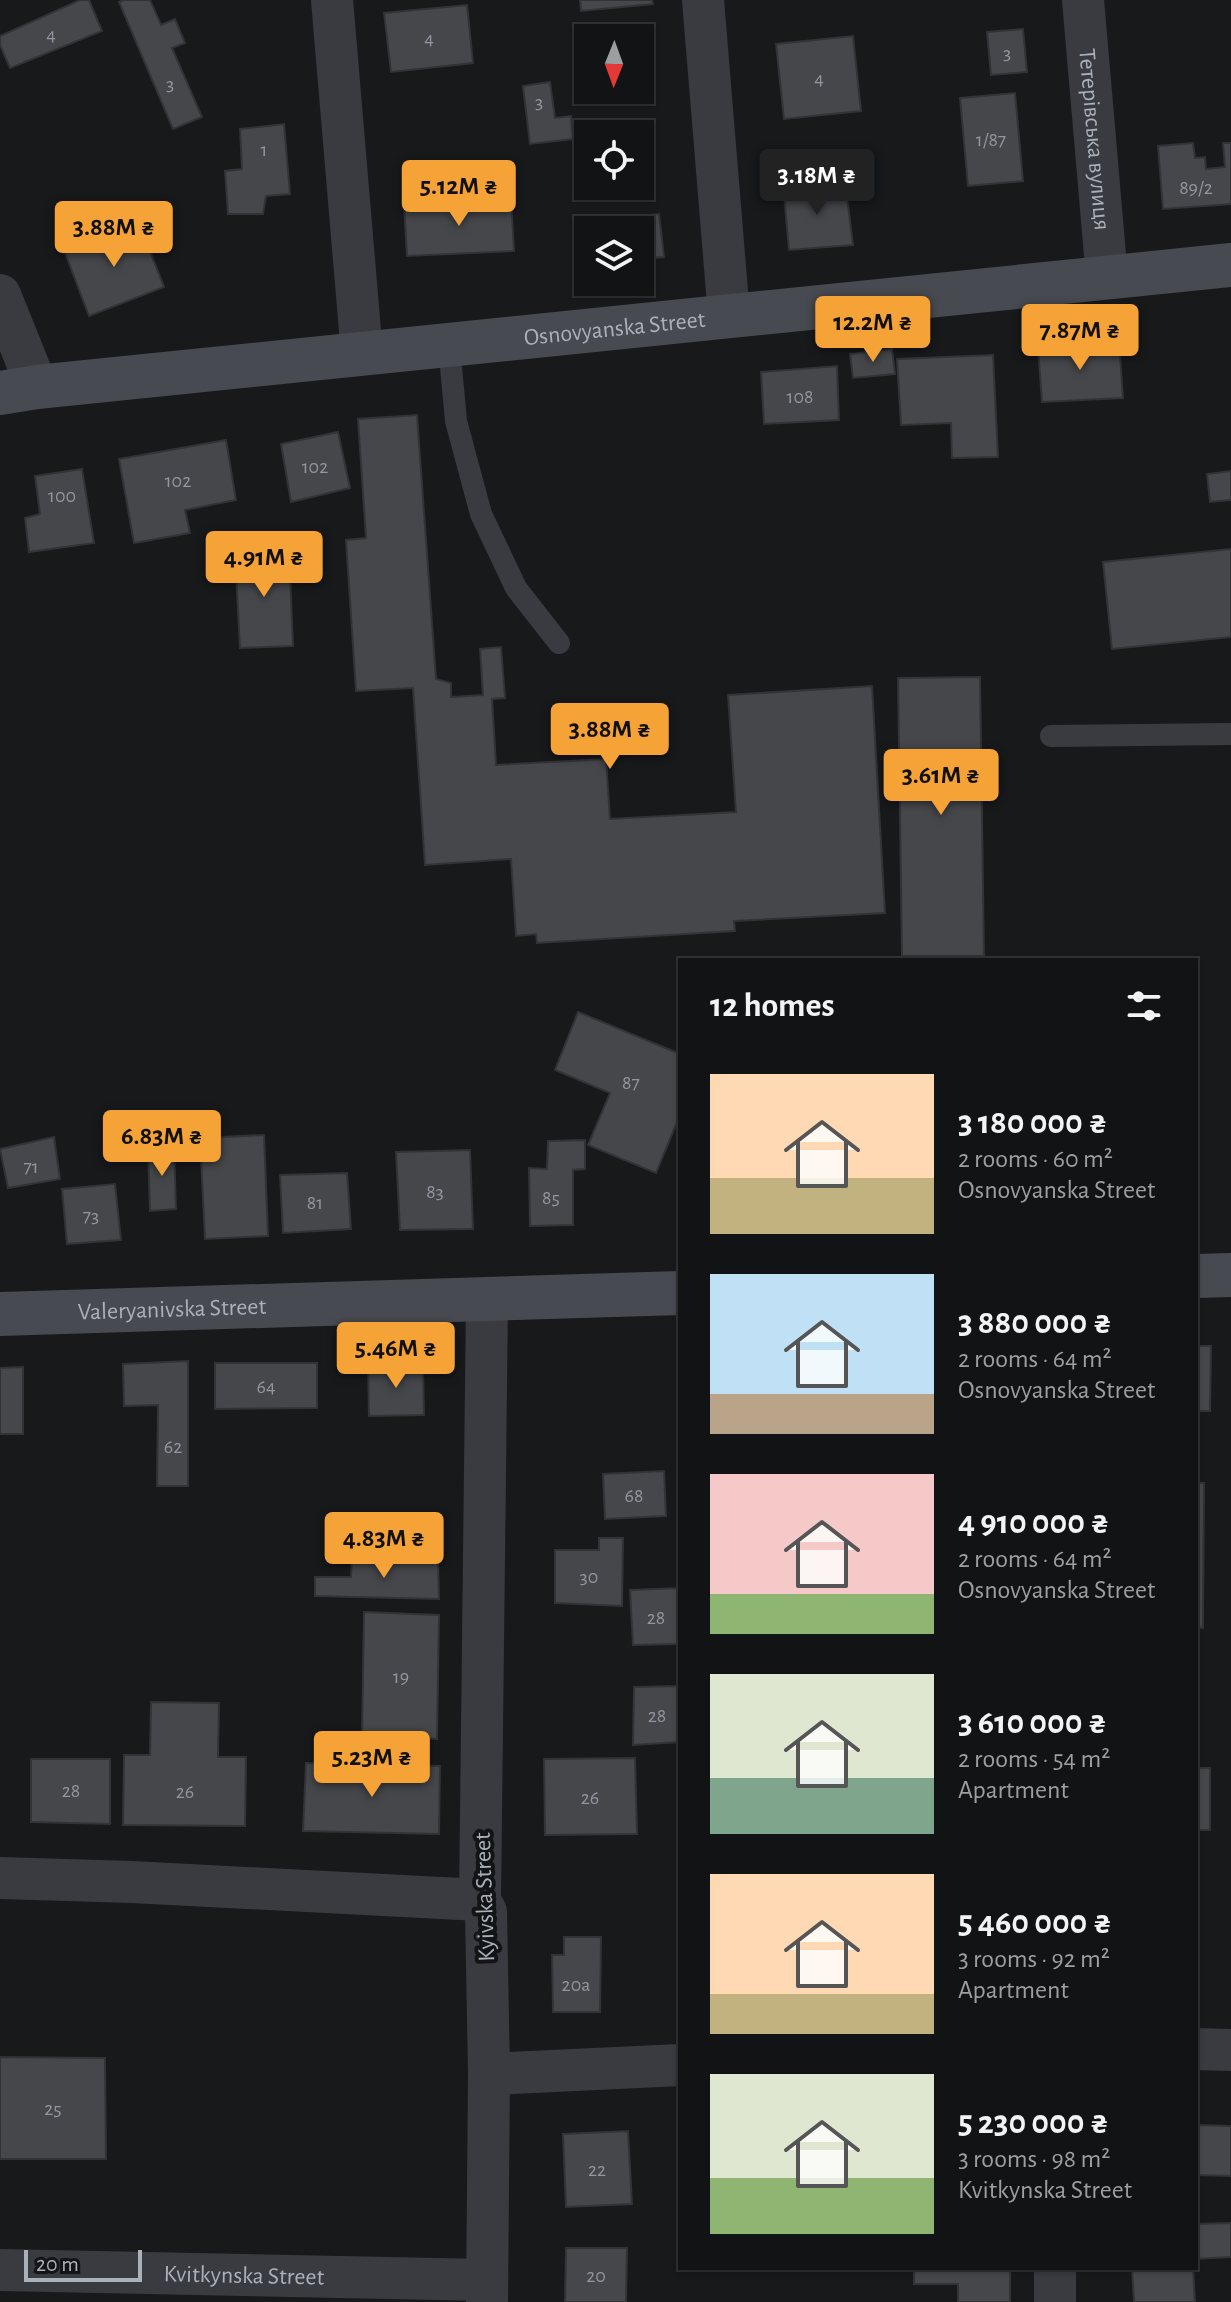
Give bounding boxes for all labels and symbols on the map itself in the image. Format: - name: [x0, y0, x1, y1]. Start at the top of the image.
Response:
- north arrow: [574, 24, 654, 104]
- house number: 4: [46, 25, 56, 45]
- house number: 4: [424, 29, 434, 49]
- house number: 3: [1003, 43, 1011, 63]
- street label: Тетерівська вулиця: [1074, 48, 1114, 231]
- house number: 4: [814, 69, 824, 89]
- house number: 3: [166, 74, 174, 94]
- house number: 3: [535, 92, 543, 112]
- house number: 1/87: [976, 130, 1006, 150]
- house number: 1: [261, 140, 267, 160]
- pin: 3.18M ₴: [743, 149, 891, 217]
- pin: 5.12M ₴: [385, 160, 533, 228]
- house number: 89/2: [1179, 178, 1213, 198]
- pin: 3.88M ₴: [40, 201, 188, 269]
- pin: 12.2M ₴: [799, 296, 947, 364]
- pin: 7.87M ₴: [1006, 304, 1154, 372]
- street label: Osnovyanska Street: [523, 308, 707, 350]
- house number: 108: [787, 387, 813, 407]
- house number: 102: [302, 457, 328, 477]
- house number: 102: [165, 471, 191, 491]
- house number: 100: [48, 486, 76, 506]
- pin: 4.91M ₴: [190, 531, 338, 599]
- pin: 3.88M ₴: [536, 703, 684, 771]
- pin: 3.61M ₴: [867, 749, 1015, 817]
- house number: 87: [622, 1073, 640, 1093]
- pin: 6.83M ₴: [88, 1110, 236, 1178]
- house number: 71: [23, 1157, 39, 1177]
- house number: 83: [426, 1182, 444, 1202]
- house number: 85: [542, 1188, 560, 1208]
- house number: 81: [307, 1193, 323, 1213]
- house number: 73: [83, 1206, 99, 1226]
- street label: Valeryanivska Street: [77, 1295, 267, 1325]
- pin: 5.46M ₴: [322, 1322, 470, 1390]
- house number: 64: [256, 1377, 276, 1397]
- house number: 62: [164, 1437, 182, 1457]
- house number: 68: [625, 1486, 643, 1506]
- pin: 4.83M ₴: [310, 1512, 458, 1580]
- house number: 30: [580, 1567, 598, 1587]
- house number: 28: [647, 1608, 665, 1628]
- house number: 19: [393, 1667, 409, 1687]
- house number: 28: [648, 1706, 666, 1726]
- pin: 5.23M ₴: [298, 1731, 446, 1799]
- house number: 28: [62, 1781, 80, 1801]
- house number: 26: [176, 1782, 194, 1802]
- house number: 26: [581, 1788, 599, 1808]
- street label: Kyivska Street: [471, 1831, 499, 1962]
- house number: 20а: [562, 1975, 590, 1995]
- house number: 25: [44, 2099, 62, 2119]
- house number: 22: [588, 2160, 606, 2180]
- scale bar: [24, 2246, 142, 2282]
- street label: Kvitkynska Street: [163, 2262, 325, 2290]
- house number: 20: [586, 2266, 606, 2286]

